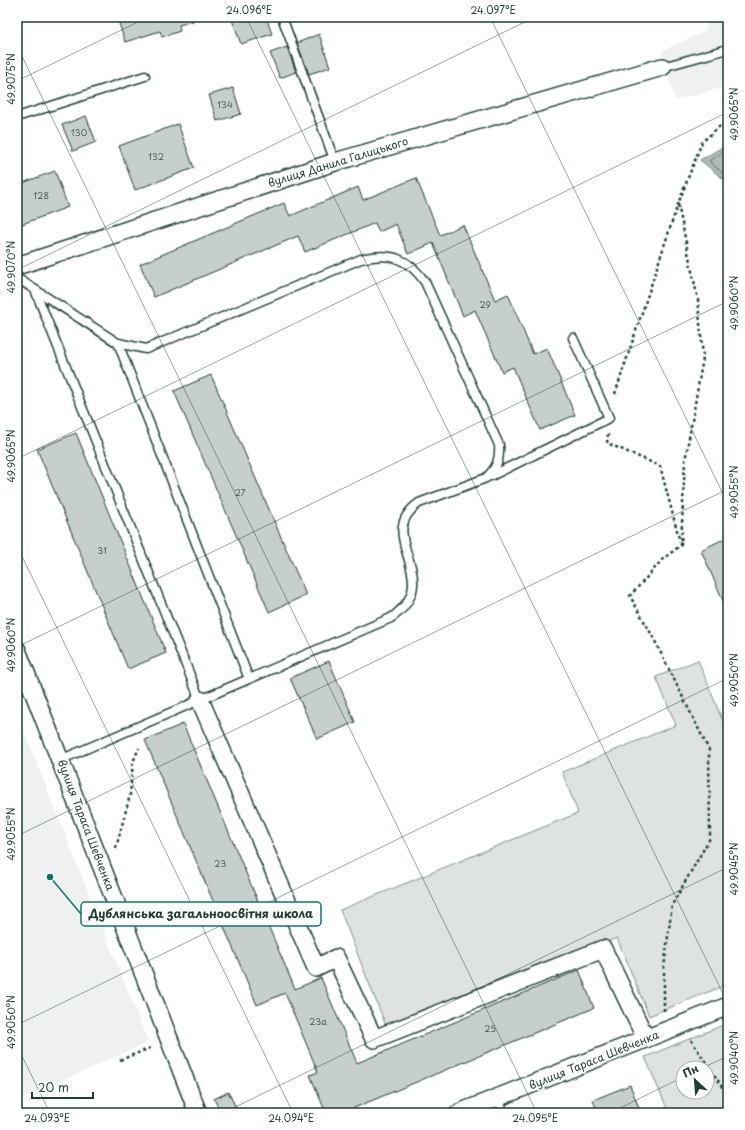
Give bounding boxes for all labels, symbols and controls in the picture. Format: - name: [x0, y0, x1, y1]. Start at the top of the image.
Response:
- text: 24.096°E: [226, 2, 272, 17]
- text: 24.097°E: [470, 2, 516, 17]
- text: 49.9075°N: [3, 53, 18, 105]
- text: 49.9065°N: [726, 87, 741, 141]
- house number: 134: [217, 97, 233, 111]
- house number: 130: [71, 125, 88, 139]
- street label: вулиця Данила Галицького: [266, 132, 410, 191]
- house number: 132: [148, 149, 164, 163]
- house number: 128: [33, 188, 49, 202]
- text: 49.9070°N: [3, 240, 18, 293]
- text: 49.9060°N: [726, 276, 741, 330]
- house number: 29: [479, 297, 491, 311]
- text: 49.9065°N: [3, 429, 18, 483]
- text: 49.9055°N: [726, 465, 741, 518]
- house number: 27: [234, 485, 246, 499]
- house number: 31: [97, 543, 107, 557]
- text: 49.9060°N: [3, 618, 18, 672]
- text: 49.9050°N: [726, 653, 741, 707]
- street label: вулиця Тараса Шевченка: [54, 757, 119, 893]
- text: 49.9055°N: [3, 807, 18, 860]
- text: 49.9045°N: [726, 842, 741, 895]
- house number: 23: [214, 856, 226, 870]
- callout: Дублянська загальноосвітня школа: [81, 902, 321, 926]
- text: Дублянська загальноосвітня школа: [88, 904, 313, 922]
- text: 49.9050°N: [3, 995, 18, 1049]
- house number: 23а: [309, 1014, 327, 1028]
- house number: 25: [484, 1021, 496, 1035]
- street label: вулиця Тараса Шевченка: [526, 1026, 662, 1093]
- text: 49.9040°N: [726, 1031, 741, 1085]
- text: Пн: [680, 1059, 701, 1082]
- north arrow: [675, 1060, 715, 1100]
- scale bar: [32, 1074, 93, 1100]
- text: 20 m: [38, 1078, 69, 1096]
- text: 24.093°E: [24, 1110, 70, 1125]
- text: 24.094°E: [268, 1110, 314, 1125]
- text: 24.095°E: [512, 1110, 558, 1125]

